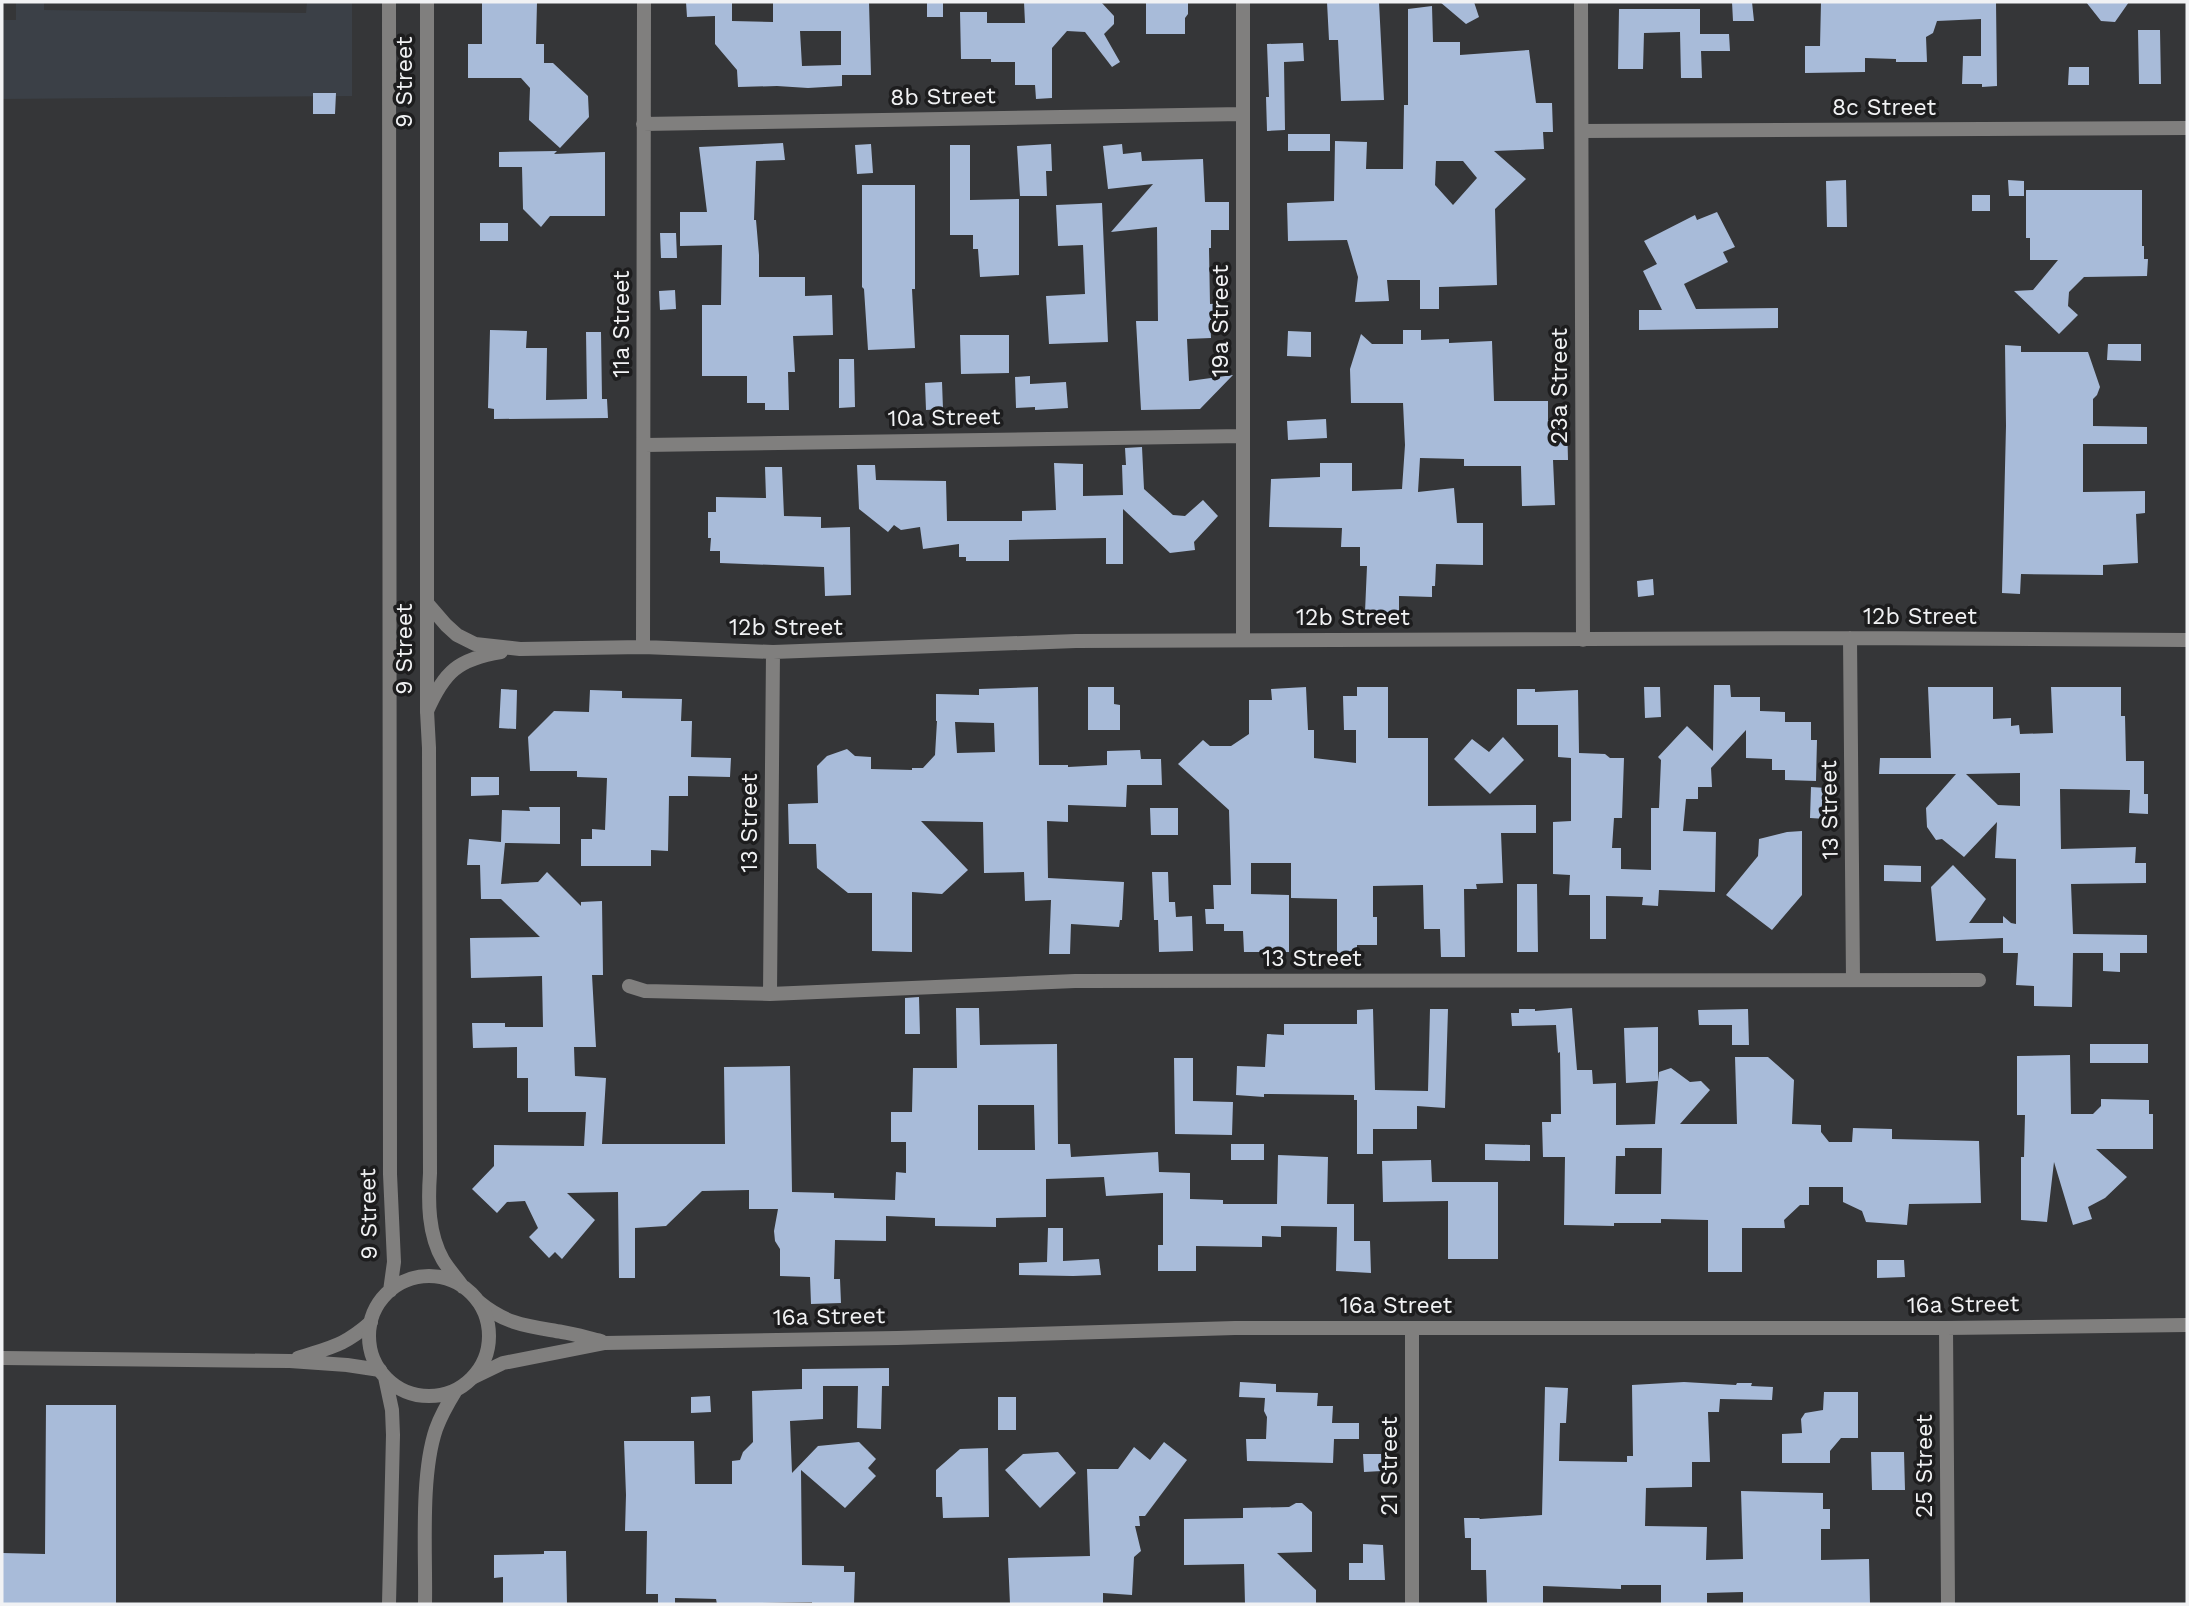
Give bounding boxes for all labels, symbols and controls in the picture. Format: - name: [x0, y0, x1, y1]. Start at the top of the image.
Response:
- street label: 9 Street: [391, 36, 418, 128]
- street label: 8b Street: [890, 82, 996, 111]
- street label: 8c Street: [1832, 94, 1936, 121]
- street label: 19a Street: [1207, 264, 1234, 377]
- street label: 11a Street: [608, 270, 635, 378]
- street label: 23a Street: [1546, 327, 1573, 444]
- street label: 10a Street: [887, 403, 1001, 432]
- street label: 9 Street: [391, 603, 418, 695]
- street label: 12b Street: [1863, 603, 1977, 630]
- street label: 12b Street: [1296, 604, 1410, 631]
- street label: 12b Street: [729, 614, 843, 641]
- street label: 13 Street: [1815, 760, 1844, 860]
- street label: 13 Street: [736, 773, 763, 873]
- street label: 13 Street: [1262, 945, 1362, 972]
- street label: 9 Street: [354, 1168, 383, 1260]
- street label: 16a Street: [1907, 1290, 2020, 1319]
- street label: 16a Street: [1340, 1292, 1453, 1319]
- street label: 16a Street: [773, 1302, 886, 1331]
- street label: 25 Street: [1911, 1414, 1938, 1518]
- street label: 21 Street: [1376, 1416, 1403, 1516]

